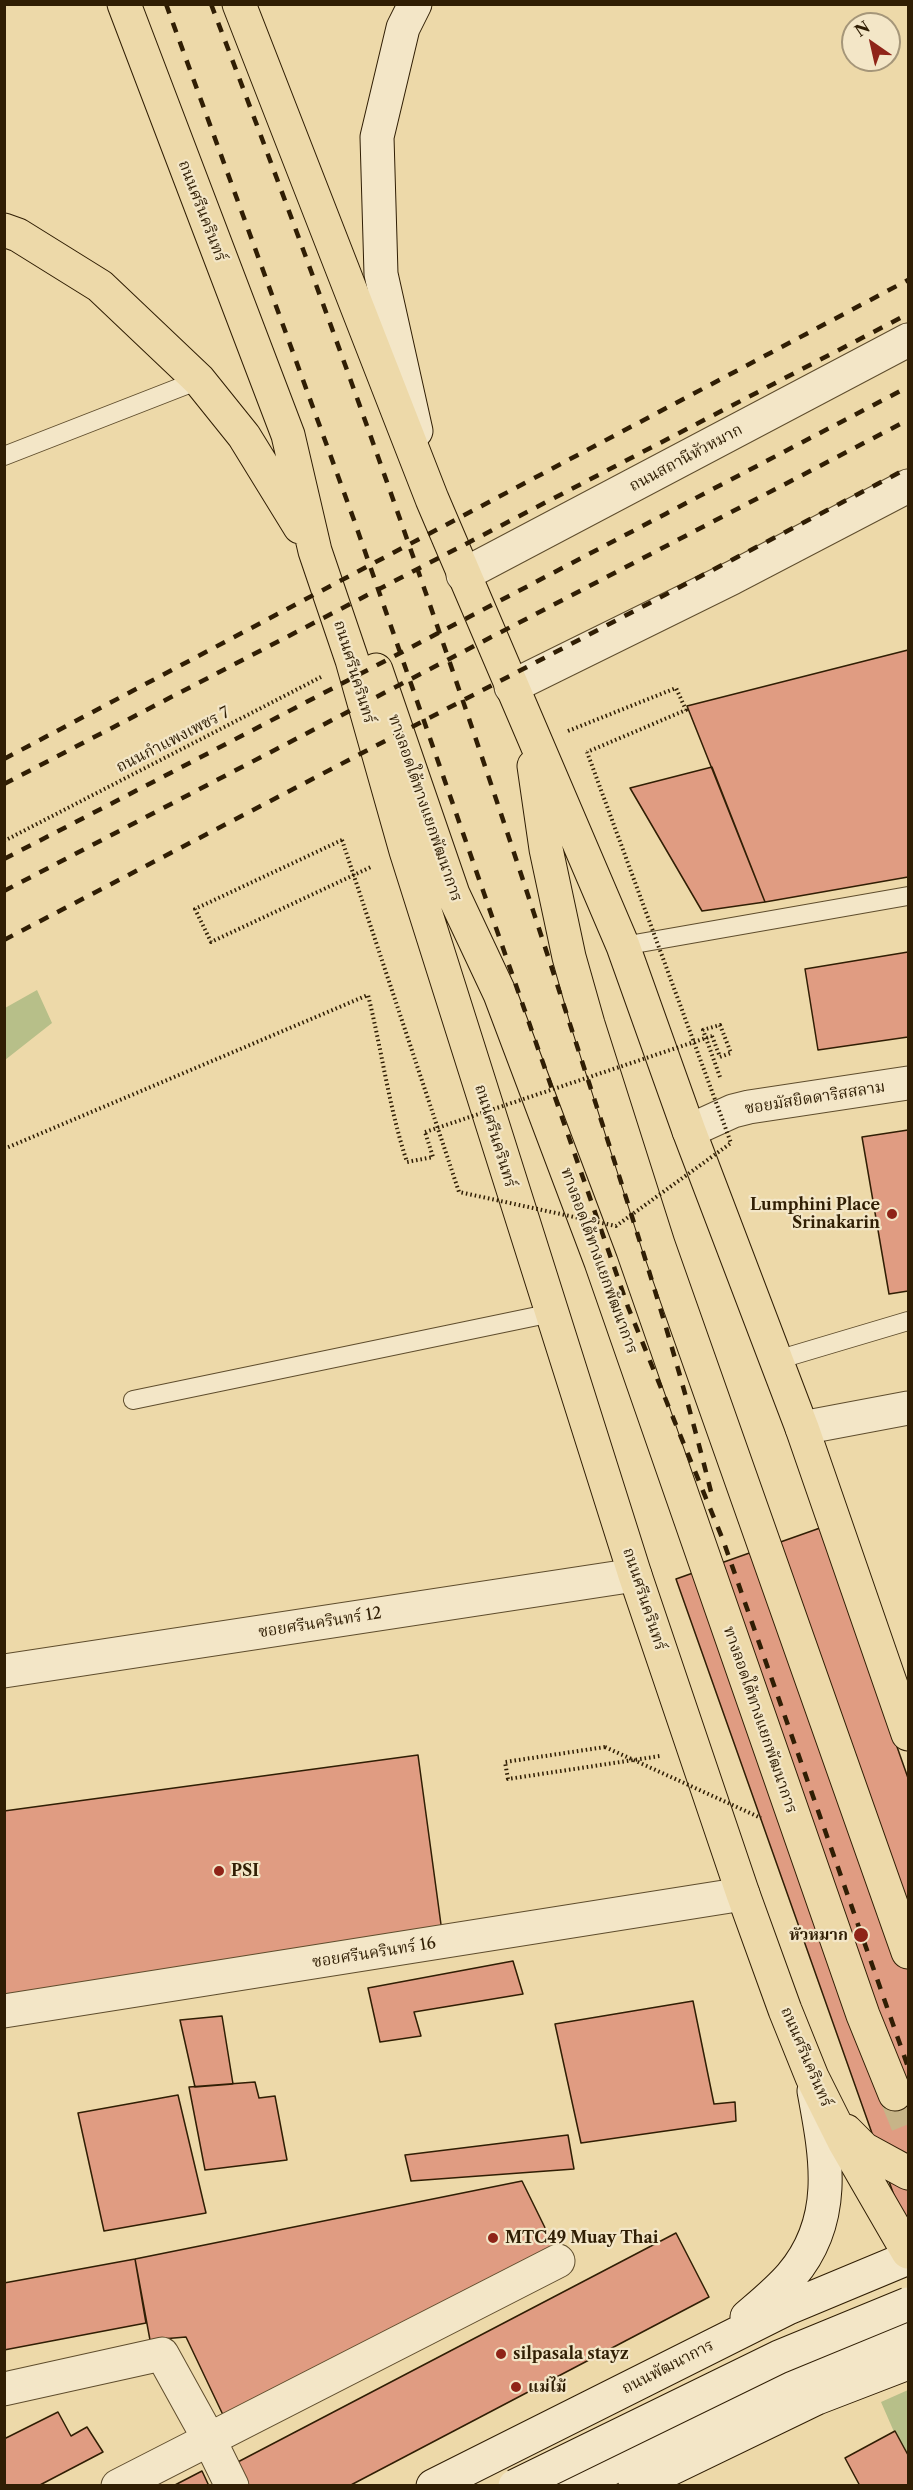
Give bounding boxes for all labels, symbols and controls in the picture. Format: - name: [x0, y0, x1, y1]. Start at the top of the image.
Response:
- north arrow: [841, 12, 901, 72]
- text: N: [851, 17, 873, 41]
- street label: ถนนศรีนครินทร์: [174, 158, 230, 264]
- street label: ถนนสถานีหัวหมาก: [626, 420, 746, 496]
- street label: ถนนศรีนครินทร์: [329, 618, 379, 726]
- street label: ถนนกำแพงเพชร 7: [113, 703, 233, 777]
- street label: ทางลอดใต้ทางแยกพัฒนาการ: [384, 712, 466, 904]
- street label: ซอยมัสยิดดาริสสลาม: [743, 1077, 887, 1119]
- street label: ถนนศรีนครินทร์: [470, 1082, 520, 1190]
- street label: ทางลอดใต้ทางแยกพัฒนาการ: [556, 1165, 642, 1357]
- place label: Lumphini Place Srinakarin: [750, 1195, 880, 1233]
- marker: Lumphini Place Srinakarin: [885, 1207, 899, 1221]
- street label: ถนนศรีนครินทร์: [618, 1545, 670, 1653]
- street label: ซอยศรีนครินทร์ 12: [257, 1604, 383, 1642]
- street label: ทางลอดใต้ทางแยกพัฒนาการ: [719, 1624, 801, 1816]
- place label: PSI: [231, 1861, 259, 1881]
- marker: PSI: [212, 1864, 226, 1878]
- place label: หัวหมาก: [789, 1925, 848, 1945]
- marker: หัวหมาก: [852, 1926, 870, 1944]
- street label: ซอยศรีนครินทร์ 16: [311, 1934, 437, 1972]
- street label: ถนนศรีนครินทร์: [776, 2004, 836, 2110]
- place label: MTC49 Muay Thai: [505, 2228, 658, 2248]
- marker: MTC49 Muay Thai: [486, 2231, 500, 2245]
- street label: ถนนพัฒนาการ: [619, 2336, 717, 2398]
- place label: silpasala stayz: [513, 2344, 629, 2364]
- marker: silpasala stayz: [494, 2347, 508, 2361]
- place label: แม่ไม้: [528, 2377, 566, 2397]
- marker: แม่ไม้: [509, 2380, 523, 2394]

